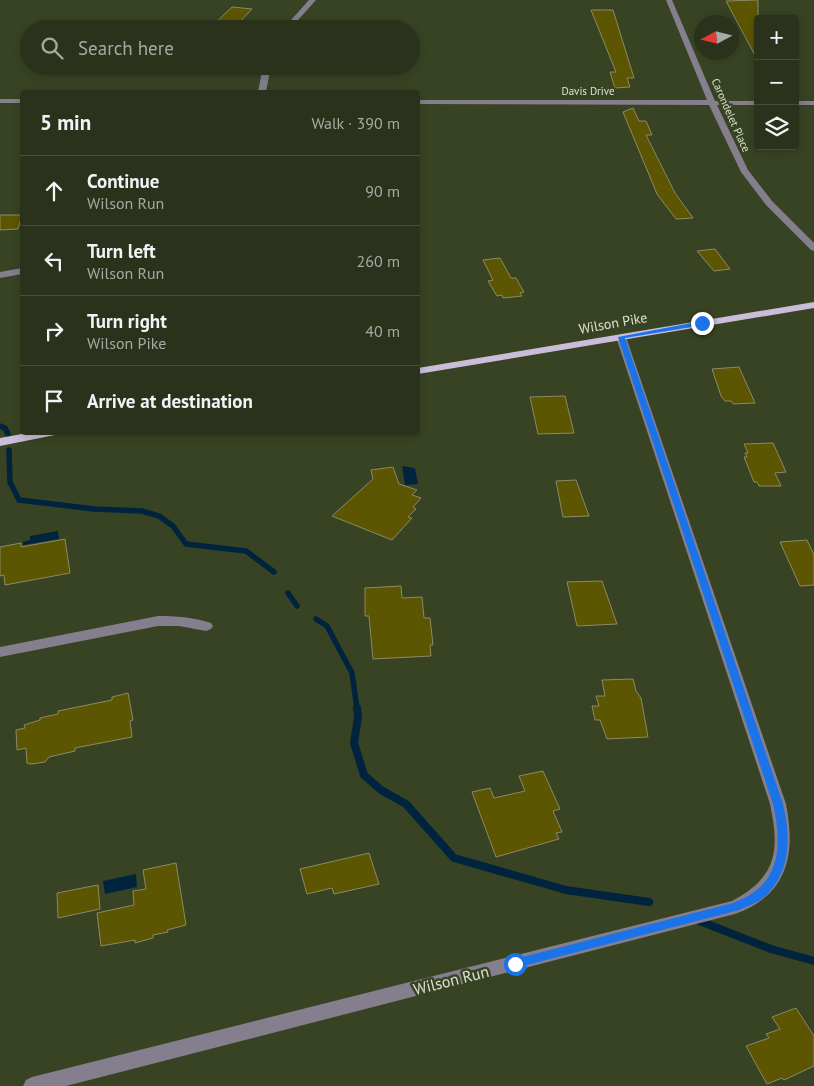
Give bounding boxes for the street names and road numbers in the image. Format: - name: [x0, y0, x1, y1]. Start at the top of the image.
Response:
- street label: Carondelet Place: [708, 76, 754, 154]
- street label: Davis Drive: [561, 84, 615, 98]
- street label: Wilson Pike: [577, 308, 649, 338]
- street label: Wilson Run: [411, 961, 491, 999]

